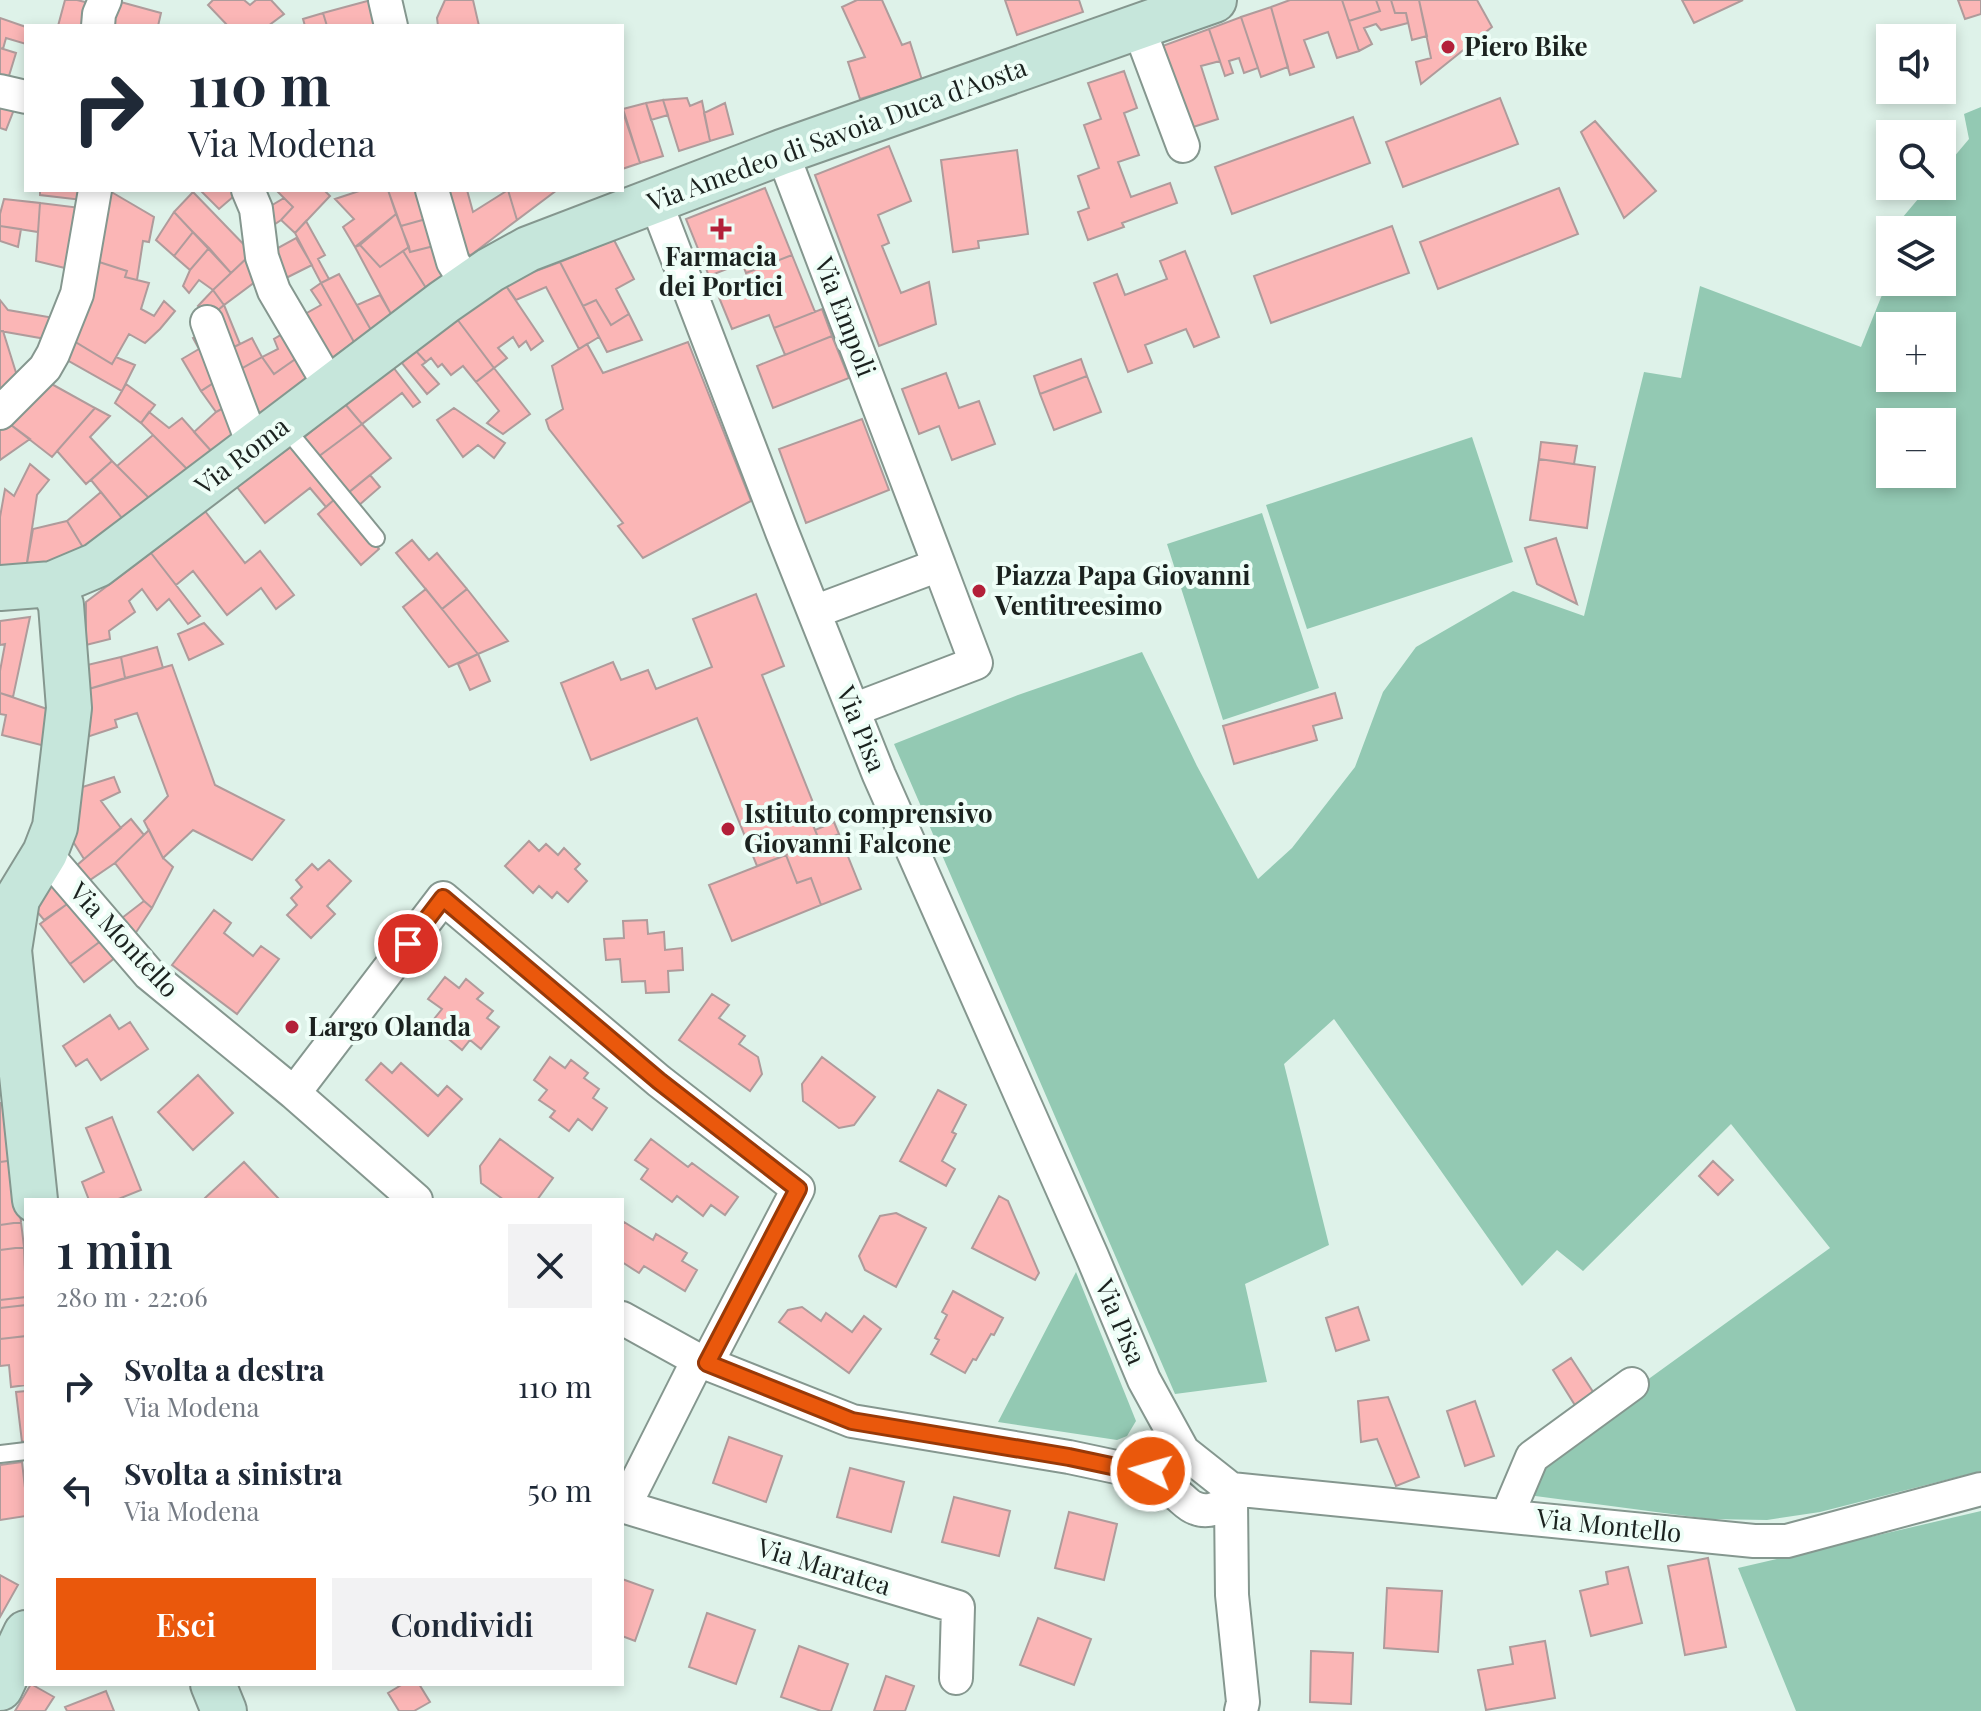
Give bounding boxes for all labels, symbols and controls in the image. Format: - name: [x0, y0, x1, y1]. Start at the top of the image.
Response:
- map controls: [1876, 24, 1956, 488]
- button: sound: [1876, 24, 1956, 104]
- place label: Piero Bike: [1464, 28, 1588, 63]
- marker: Piero Bike: [1439, 38, 1457, 56]
- text: 110 m: [188, 46, 331, 121]
- street label: Via Amedeo di Savoia Duca d'Aosta: [641, 48, 1031, 219]
- icon: right: [56, 56, 160, 160]
- text: Via Modena: [188, 118, 376, 166]
- button: search: [1876, 120, 1956, 200]
- button: layers: [1876, 216, 1956, 296]
- marker: Farmacia dei Portici: [712, 220, 730, 238]
- place label: Farmacia dei Portici: [659, 238, 783, 303]
- street label: Via Empoli: [807, 251, 885, 382]
- button: +: [1876, 312, 1956, 392]
- street label: Via Roma: [186, 408, 295, 502]
- button: −: [1876, 408, 1956, 488]
- place label: Piazza Papa Giovanni Ventitreesimo: [994, 557, 1250, 622]
- marker: Piazza Papa Giovanni Ventitreesimo: [970, 582, 988, 600]
- street label: Via Pisa: [829, 679, 895, 777]
- place label: Istituto comprensivo Giovanni Falcone: [744, 795, 993, 860]
- marker: Istituto comprensivo Giovanni Falcone: [719, 820, 737, 838]
- street label: Via Montello: [62, 873, 188, 1004]
- pin: [374, 910, 442, 978]
- icon: arrive: [386, 922, 430, 966]
- place label: Largo Olanda: [308, 1008, 472, 1043]
- marker: Largo Olanda: [283, 1018, 301, 1036]
- text: 1 min: [56, 1217, 173, 1281]
- button: close: [508, 1224, 592, 1308]
- street label: Via Pisa: [1087, 1272, 1155, 1370]
- text: 280 m · 22:06: [56, 1279, 208, 1314]
- text: Svolta a destra: [124, 1349, 325, 1389]
- icon: right: [56, 1364, 100, 1408]
- text: 110 m: [518, 1366, 592, 1406]
- text: Via Modena: [124, 1389, 260, 1424]
- position arrow: [1109, 1429, 1193, 1513]
- text: Svolta a sinistra: [124, 1453, 343, 1493]
- icon: left: [56, 1468, 100, 1512]
- text: 50 m: [527, 1470, 592, 1510]
- text: Via Modena: [124, 1493, 260, 1528]
- street label: Via Montello: [1534, 1499, 1683, 1550]
- street label: Via Maratea: [753, 1528, 895, 1602]
- button: Esci: [56, 1578, 316, 1670]
- button: Condividi: [332, 1578, 592, 1670]

